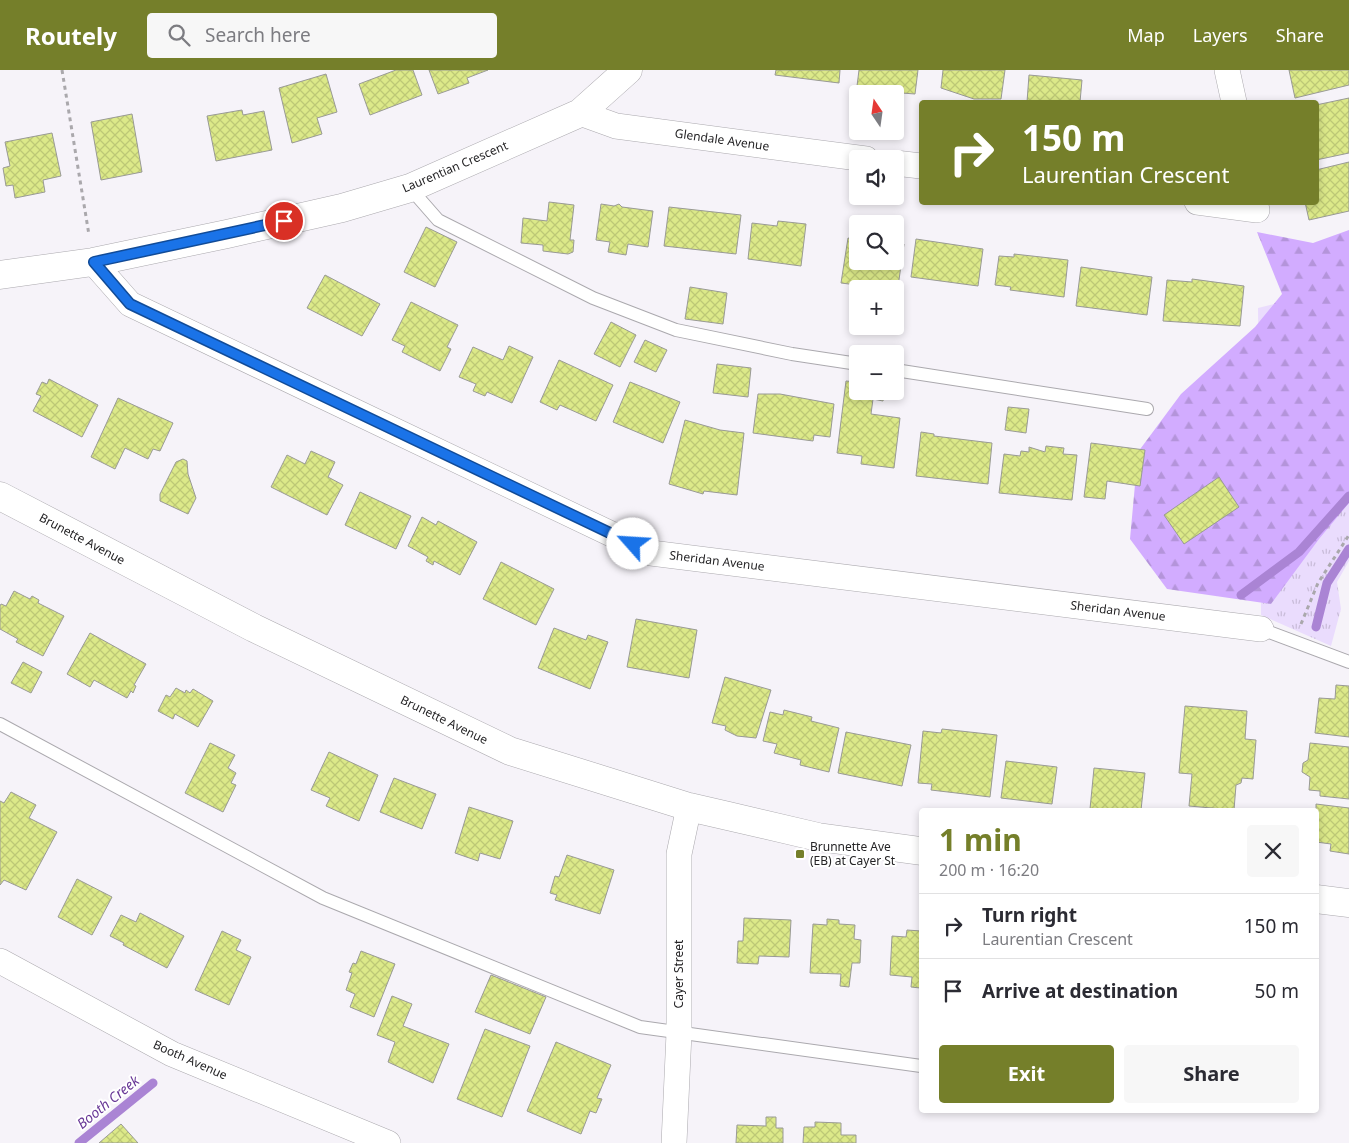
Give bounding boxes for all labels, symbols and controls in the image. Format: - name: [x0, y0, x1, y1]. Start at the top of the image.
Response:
- search box: [147, 13, 497, 58]
- text: Routely: [25, 19, 117, 52]
- icon: search: [165, 21, 193, 49]
- text: Search here: [205, 22, 311, 48]
- text: Map: [1127, 23, 1165, 47]
- text: Layers: [1193, 23, 1248, 47]
- text: Share: [1276, 23, 1324, 47]
- north arrow: [849, 85, 904, 140]
- map controls: [849, 85, 904, 400]
- text: 150 m: [1022, 114, 1125, 161]
- icon: right: [939, 120, 1004, 185]
- street label: Glendale Avenue: [674, 124, 771, 155]
- street label: Laurentian Crescent: [399, 136, 511, 196]
- button: sound: [849, 150, 904, 205]
- text: Laurentian Crescent: [1022, 159, 1229, 189]
- pin: [263, 200, 305, 242]
- icon: arrive: [270, 207, 298, 235]
- button: search: [849, 215, 904, 270]
- button: +: [849, 280, 904, 335]
- button: −: [849, 345, 904, 400]
- street label: Brunette Avenue: [36, 509, 128, 568]
- position arrow: [606, 517, 658, 569]
- street label: Sheridan Avenue: [669, 546, 766, 575]
- street label: Sheridan Avenue: [1070, 596, 1167, 625]
- street label: Brunette Avenue: [398, 691, 491, 748]
- text: 1 min: [939, 819, 1022, 860]
- button: close: [1247, 825, 1299, 877]
- place label: Brunnette Ave (EB) at Cayer St: [810, 838, 896, 869]
- marker: Brunnette Ave (EB) at Cayer St: [794, 848, 806, 860]
- text: 200 m · 16:20: [939, 859, 1039, 881]
- text: Turn right: [982, 902, 1077, 928]
- icon: right: [939, 912, 967, 940]
- text: 150 m: [1244, 913, 1299, 939]
- text: Laurentian Crescent: [982, 928, 1133, 950]
- street label: Cayer Street: [670, 939, 687, 1008]
- icon: arrive: [939, 977, 967, 1005]
- text: Arrive at destination: [982, 978, 1178, 1004]
- text: 50 m: [1255, 978, 1299, 1004]
- street label: Booth Avenue: [151, 1036, 230, 1084]
- button: Exit: [939, 1045, 1114, 1103]
- button: Share: [1124, 1045, 1299, 1103]
- water label: Booth Creek: [73, 1070, 144, 1133]

